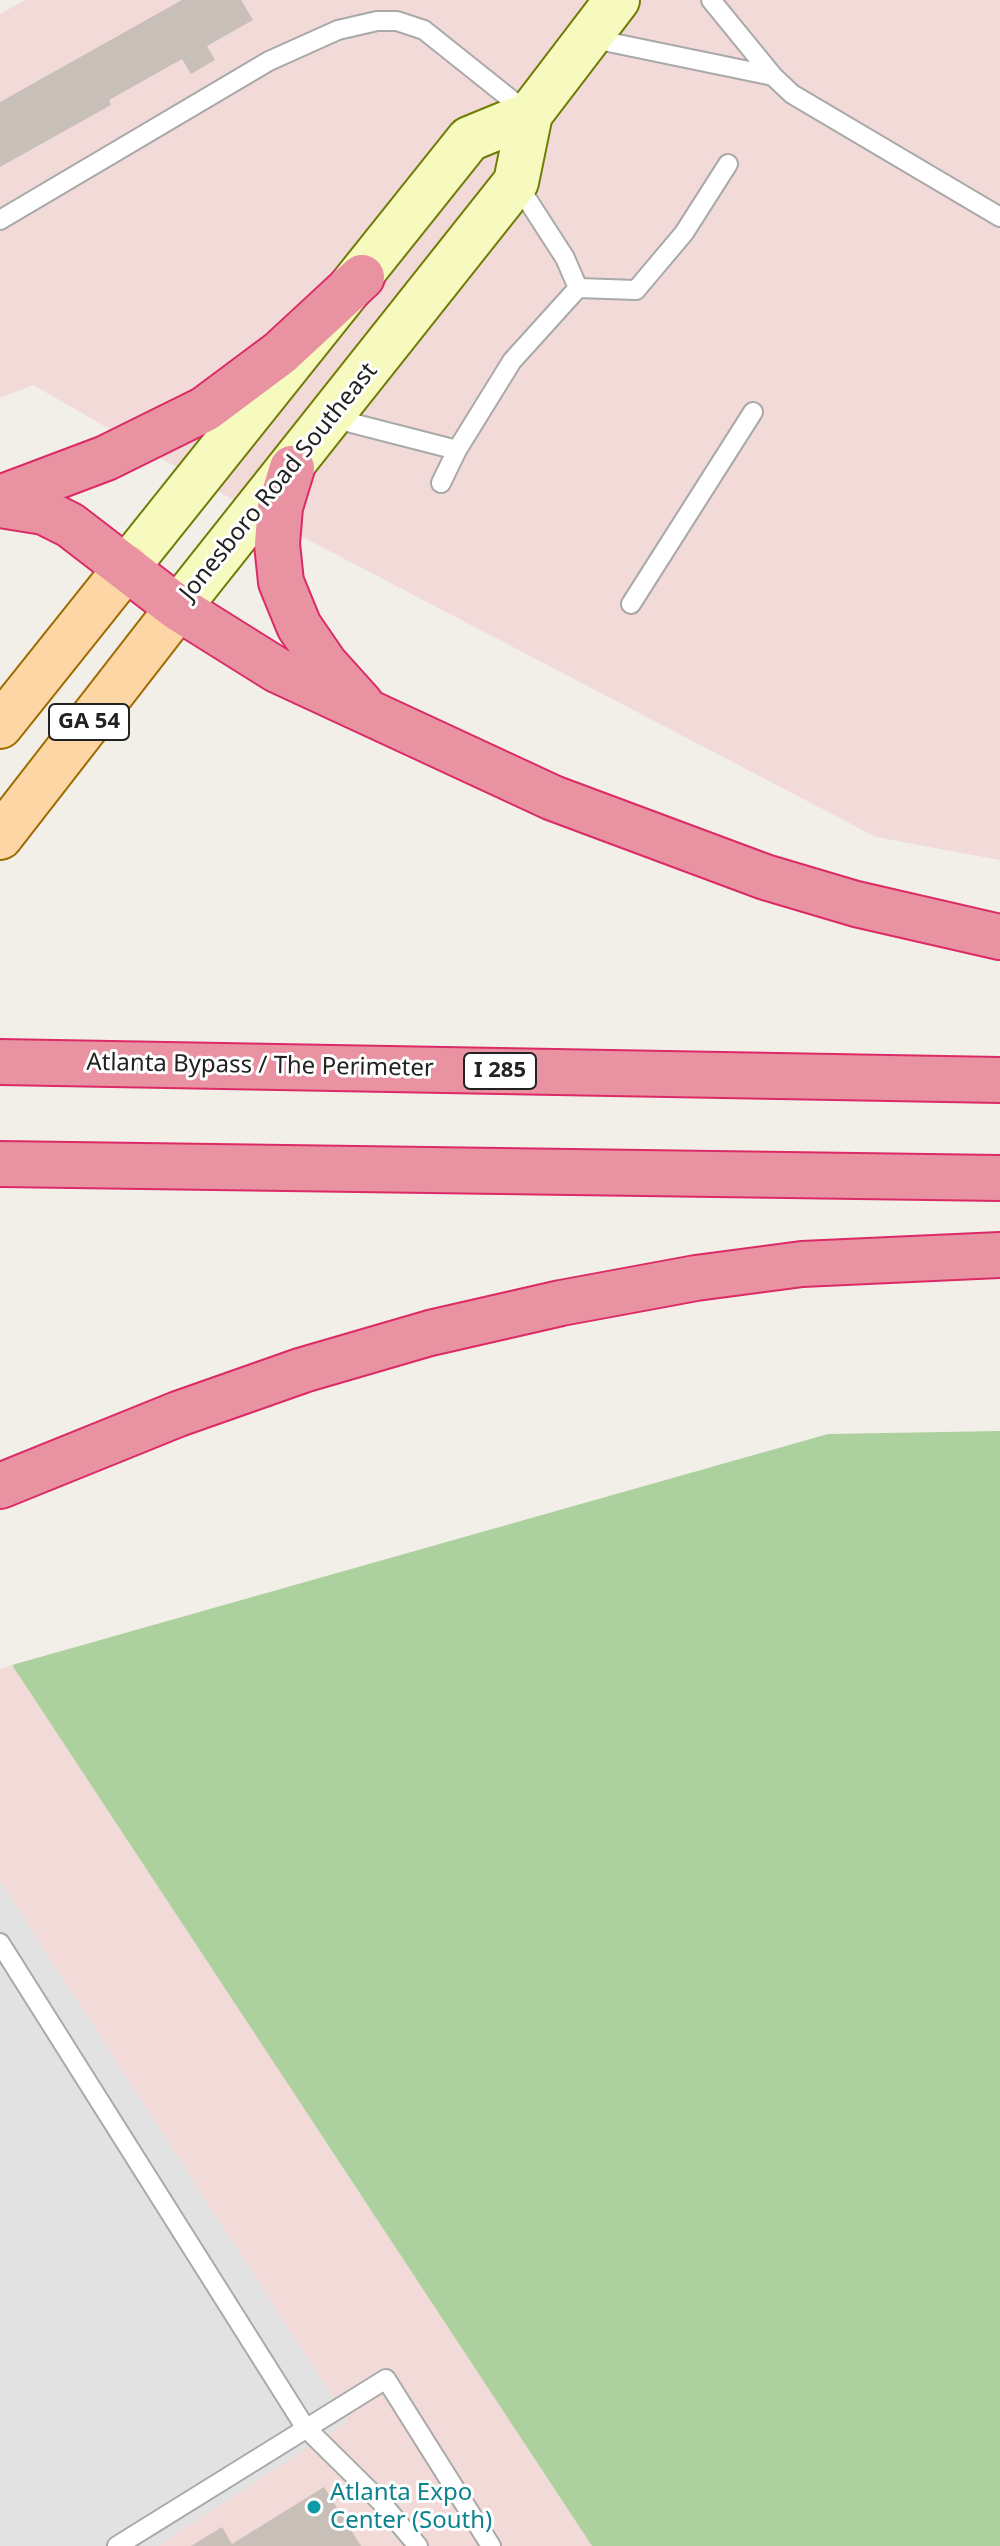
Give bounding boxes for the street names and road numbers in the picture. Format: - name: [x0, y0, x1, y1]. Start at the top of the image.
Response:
- street label: Jonesboro Road Southeast: [174, 357, 384, 607]
- road number: GA 54: [49, 704, 129, 740]
- street label: Atlanta Bypass / The Perimeter: [86, 1049, 434, 1083]
- road number: I 285: [464, 1053, 536, 1089]

